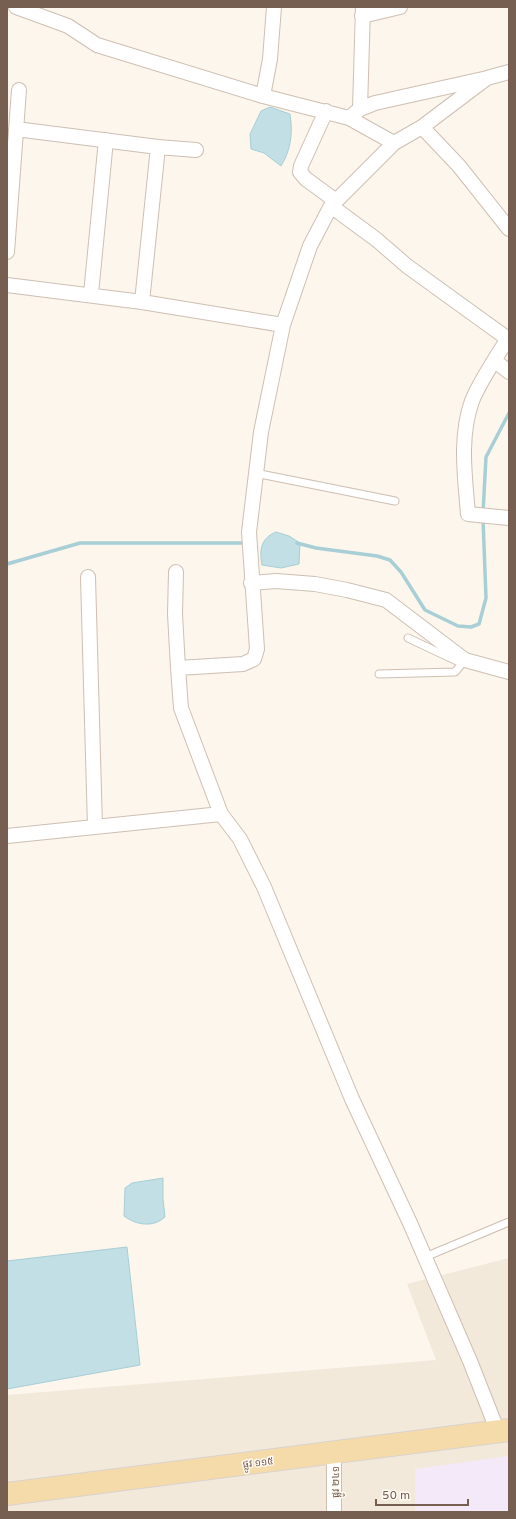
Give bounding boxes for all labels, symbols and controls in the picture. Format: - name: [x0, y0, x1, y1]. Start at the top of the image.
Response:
- street label: ផ្លូវ ១១៥: [242, 1455, 275, 1474]
- street label: ផ្លូវ ២៤១: [330, 1466, 345, 1498]
- scale bar: [376, 1481, 468, 1507]
- text: 50 m: [382, 1488, 410, 1504]

